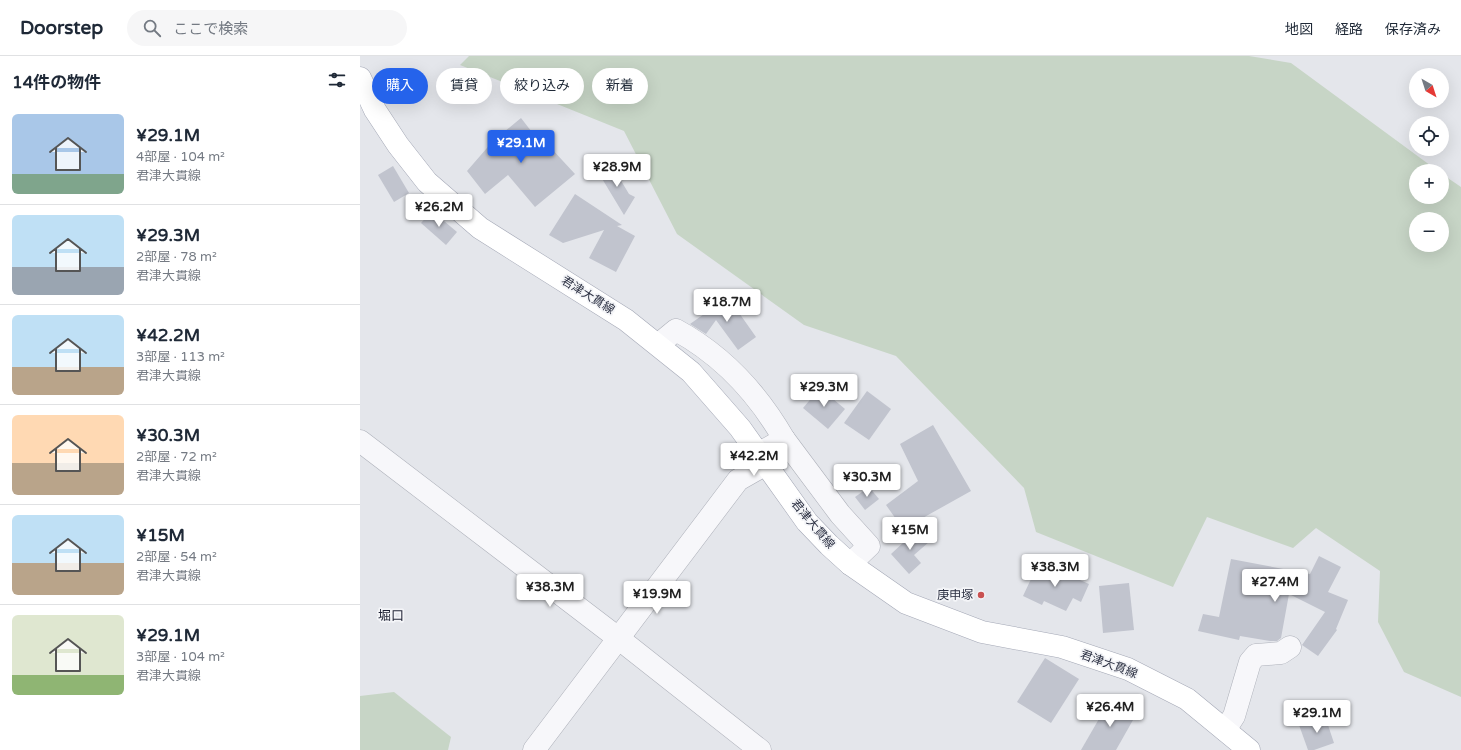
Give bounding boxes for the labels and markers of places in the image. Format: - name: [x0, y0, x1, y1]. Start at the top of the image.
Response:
- pin: ¥29.1M: [488, 130, 554, 164]
- pin: ¥28.9M: [584, 154, 650, 188]
- pin: ¥26.2M: [406, 194, 472, 228]
- pin: ¥18.7M: [694, 289, 760, 323]
- pin: ¥29.3M: [791, 374, 857, 408]
- pin: ¥42.2M: [721, 443, 787, 477]
- pin: ¥30.3M: [834, 464, 900, 498]
- pin: ¥15M: [886, 517, 934, 551]
- pin: ¥38.3M: [1022, 554, 1088, 588]
- pin: ¥27.4M: [1242, 569, 1308, 603]
- pin: ¥38.3M: [517, 574, 583, 608]
- pin: ¥19.9M: [624, 581, 690, 615]
- place label: 庚申塚: [937, 588, 973, 602]
- marker: 庚申塚: [976, 590, 986, 600]
- pin: ¥26.4M: [1077, 694, 1143, 728]
- pin: ¥29.1M: [1284, 700, 1350, 734]

